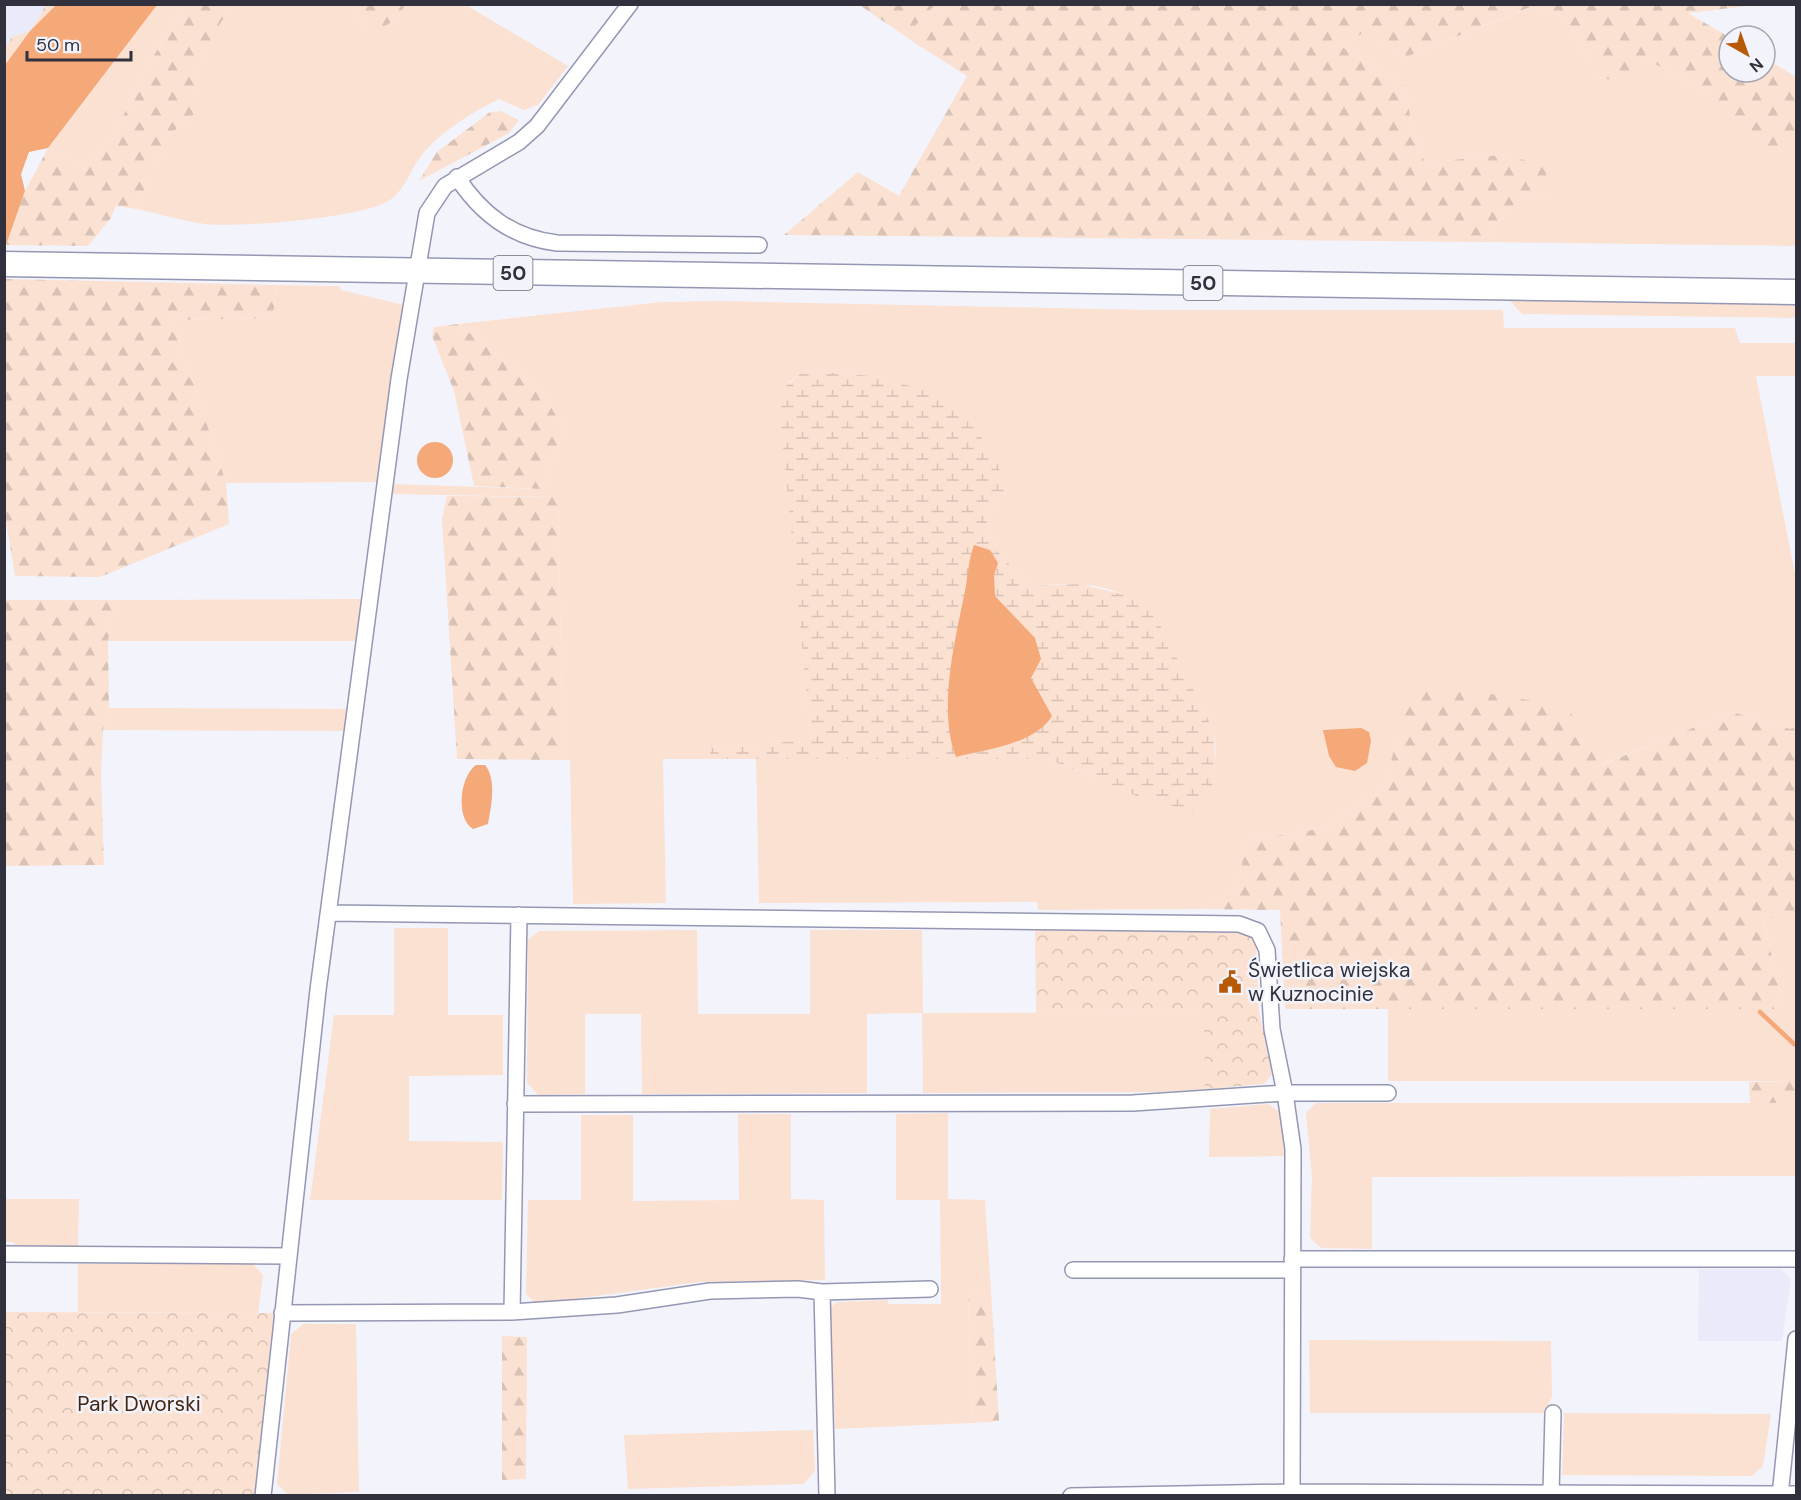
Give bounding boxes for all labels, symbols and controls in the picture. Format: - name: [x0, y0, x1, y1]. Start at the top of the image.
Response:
- scale bar: [27, 24, 130, 62]
- north arrow: [1717, 24, 1777, 84]
- text: 50 m: [36, 33, 80, 57]
- text: N: [1745, 53, 1768, 77]
- road number: 50: [494, 256, 532, 290]
- road number: 50: [1184, 266, 1222, 300]
- place label: Świetlica wiejska w Kuznocinie: [1248, 956, 1410, 1008]
- public building icon: Świetlica wiejska w Kuznocinie: [1217, 969, 1243, 995]
- park label: Park Dworski: [77, 1390, 201, 1418]

